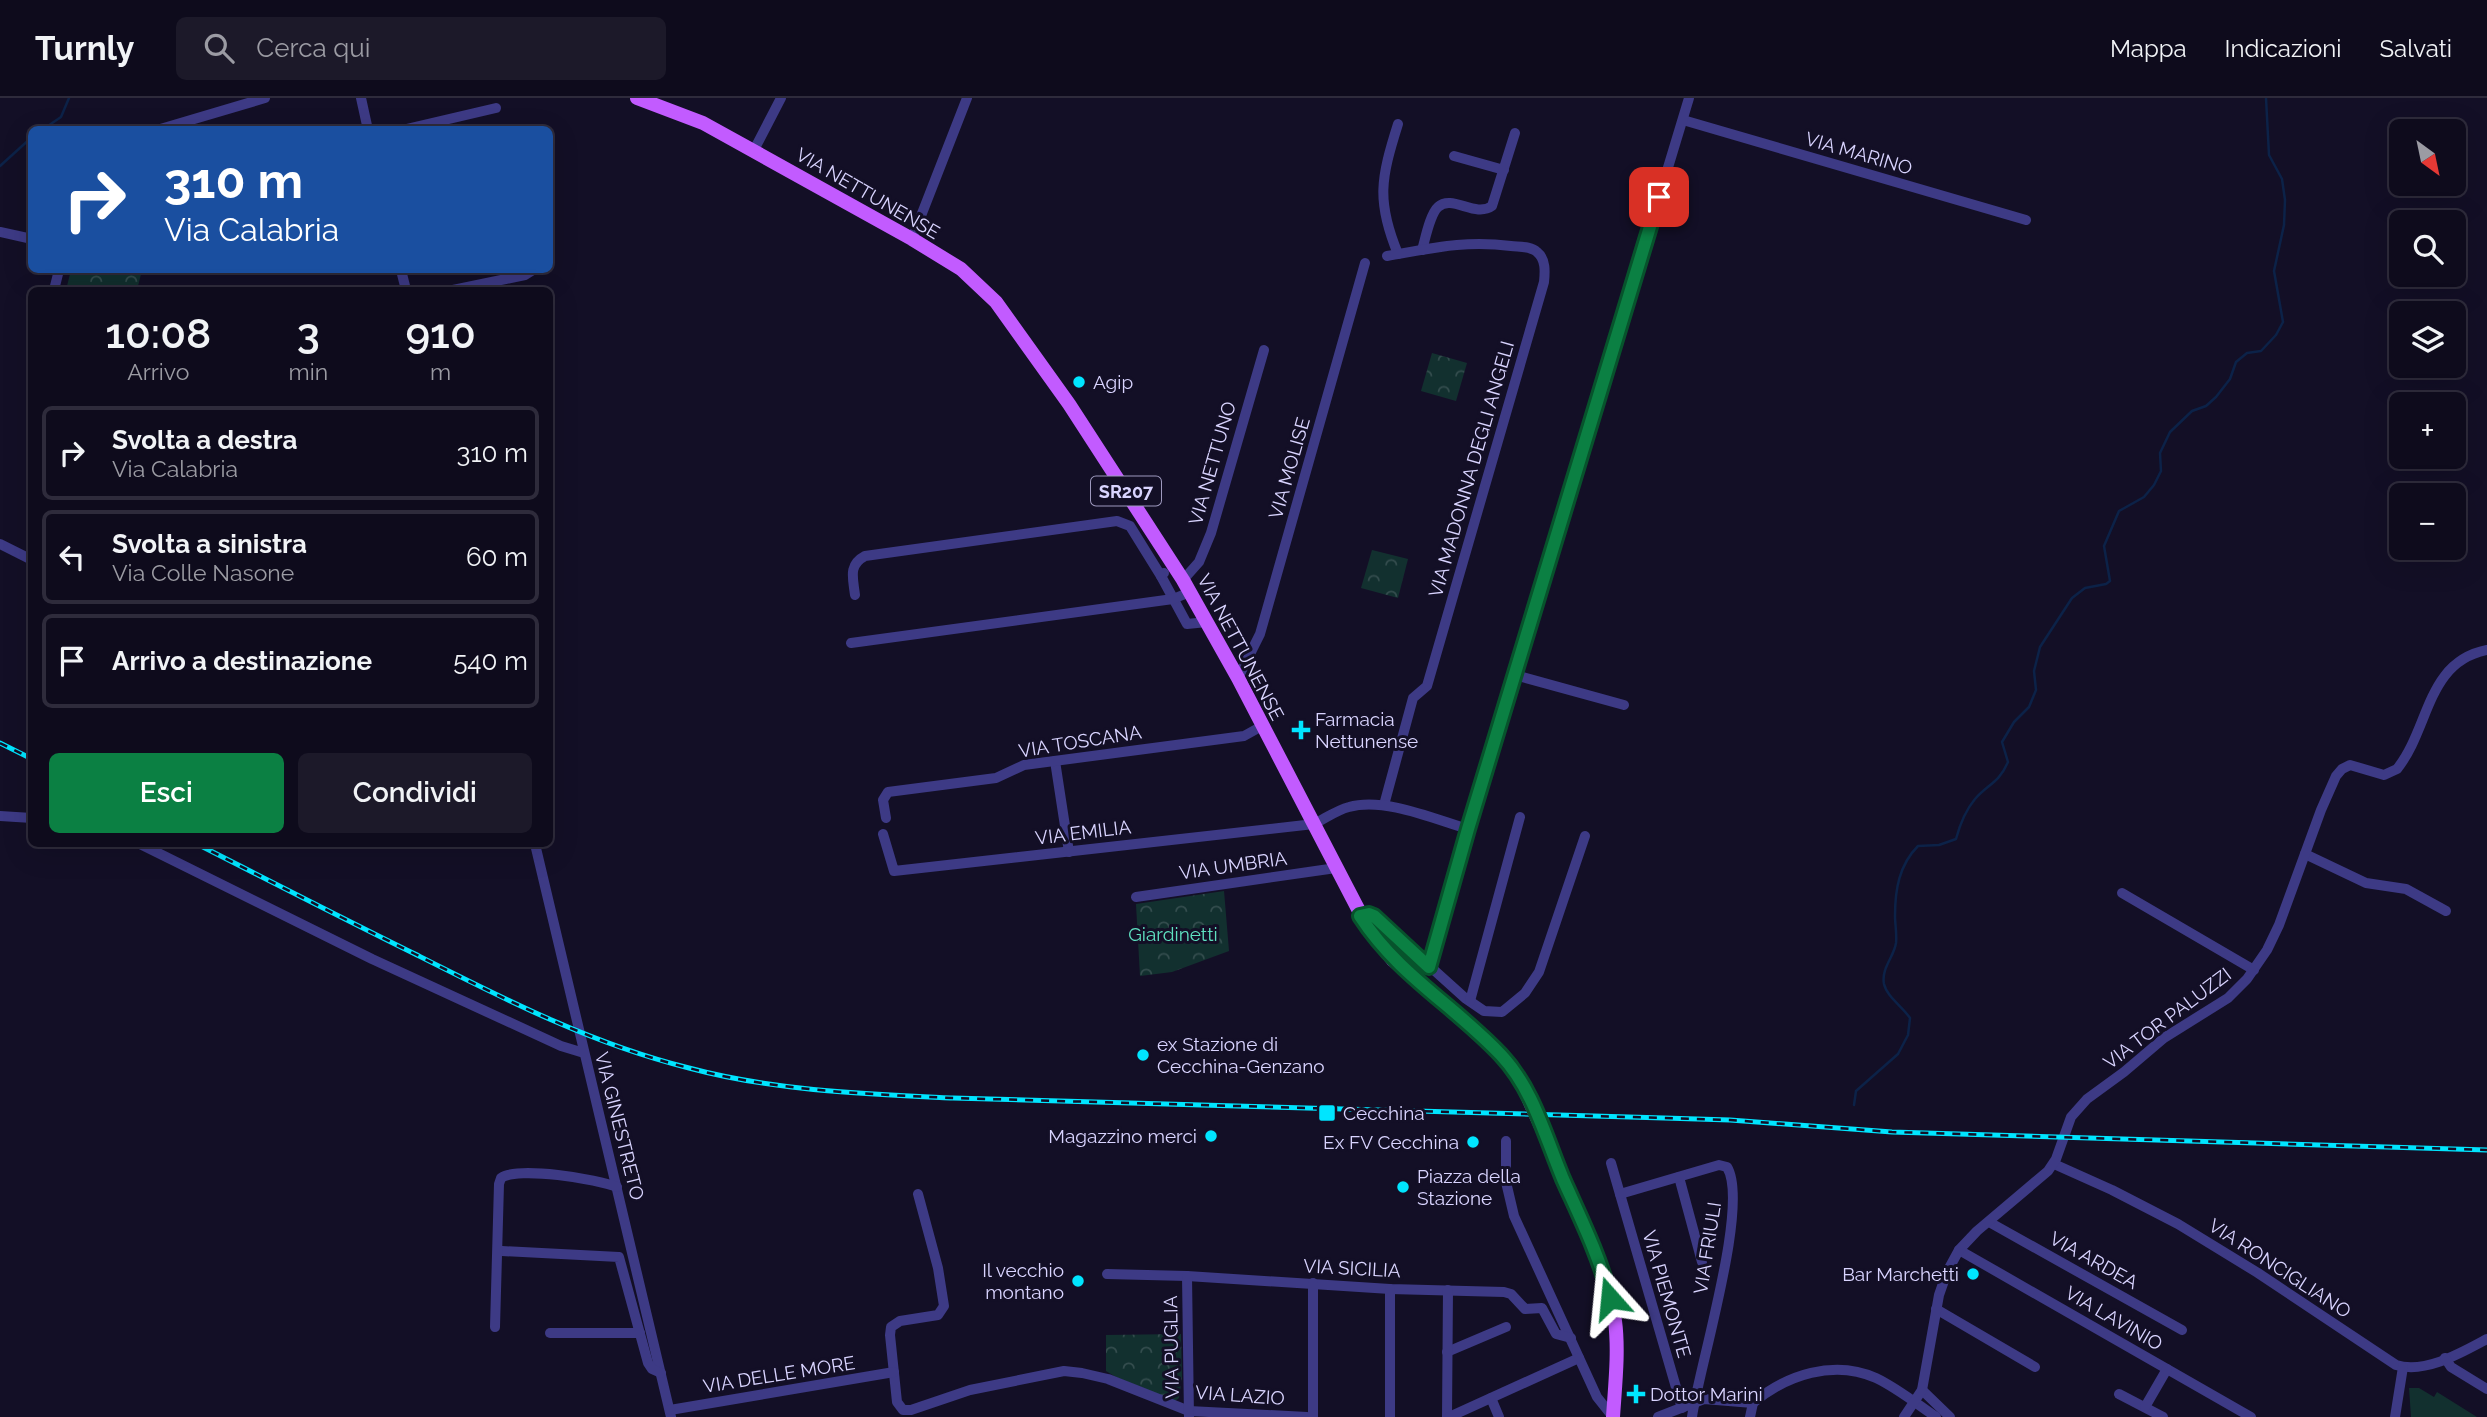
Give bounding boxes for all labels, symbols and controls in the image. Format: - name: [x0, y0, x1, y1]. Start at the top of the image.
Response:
- search box: [176, 17, 666, 80]
- text: Turnly: [35, 29, 134, 68]
- icon: search: [200, 29, 238, 67]
- text: Cerca qui: [256, 33, 370, 63]
- text: Mappa: [2110, 34, 2187, 63]
- text: Indicazioni: [2225, 34, 2342, 63]
- text: Salvati: [2380, 34, 2452, 63]
- north arrow: [2389, 119, 2466, 196]
- map controls: [2389, 119, 2466, 560]
- street label: VIA MARINO: [1803, 127, 1915, 179]
- street label: VIA NETTUNENSE: [792, 143, 944, 243]
- text: 310 m: [164, 152, 303, 209]
- icon: right: [49, 154, 140, 245]
- pin: [1629, 167, 1689, 227]
- icon: arrive: [1640, 178, 1678, 216]
- button: search: [2389, 210, 2466, 287]
- text: Via Calabria: [164, 211, 339, 248]
- button: layers: [2389, 301, 2466, 378]
- text: 10:08: [105, 309, 211, 358]
- text: 3: [297, 309, 320, 358]
- text: 910: [405, 309, 476, 358]
- street label: VIA MADONNA DEGLI ANGELI: [1424, 338, 1518, 600]
- text: Arrivo: [127, 358, 189, 385]
- text: min: [289, 358, 328, 385]
- text: m: [430, 358, 451, 385]
- place label: Agip: [1093, 371, 1133, 393]
- marker: Agip: [1071, 374, 1087, 390]
- button: +: [2389, 392, 2466, 469]
- street label: VIA NETTUNO: [1184, 399, 1240, 527]
- street label: VIA MOLISE: [1264, 415, 1314, 521]
- text: Svolta a destra: [112, 425, 298, 455]
- icon: right: [53, 434, 91, 472]
- text: 310 m: [457, 438, 528, 468]
- text: Via Calabria: [112, 455, 238, 482]
- road number: SR207: [1091, 477, 1161, 506]
- button: −: [2389, 483, 2466, 560]
- text: Svolta a sinistra: [112, 529, 307, 559]
- icon: left: [53, 538, 91, 576]
- text: 60 m: [466, 542, 528, 572]
- text: Via Colle Nasone: [112, 559, 294, 586]
- street label: VIA NETTUNENSE: [1193, 570, 1289, 724]
- icon: arrive: [53, 642, 91, 680]
- text: Arrivo a destinazione: [112, 646, 372, 676]
- text: 540 m: [453, 646, 528, 676]
- place label: Farmacia Nettunense: [1315, 708, 1418, 752]
- street label: VIA TOSCANA: [1017, 720, 1143, 762]
- marker: Farmacia Nettunense: [1293, 722, 1309, 738]
- button: Esci: [49, 753, 284, 833]
- button: Condividi: [298, 753, 532, 833]
- street label: VIA EMILIA: [1034, 815, 1132, 849]
- street label: VIA UMBRIA: [1178, 847, 1288, 883]
- park label: Giardinetti: [1128, 923, 1218, 945]
- street label: VIA TOR PALUZZI: [2099, 963, 2235, 1073]
- place label: ex Stazione di Cecchina-Genzano: [1157, 1033, 1325, 1077]
- marker: ex Stazione di Cecchina-Genzano: [1135, 1047, 1151, 1063]
- street label: VIA GINESTRETO: [591, 1050, 649, 1202]
- place label: Cecchina: [1343, 1102, 1425, 1124]
- marker: Cecchina: [1317, 1103, 1337, 1123]
- place label: Magazzino merci: [1048, 1125, 1197, 1147]
- marker: Magazzino merci: [1203, 1128, 1219, 1144]
- place label: Ex FV Cecchina: [1323, 1131, 1459, 1153]
- marker: Ex FV Cecchina: [1465, 1134, 1481, 1150]
- place label: Piazza della Stazione: [1417, 1165, 1521, 1209]
- marker: Piazza della Stazione: [1395, 1179, 1411, 1195]
- street label: VIA FRIULI: [1689, 1200, 1725, 1296]
- street label: VIA RONCIGLIANO: [2205, 1214, 2355, 1322]
- street label: VIA ARDEA: [2046, 1227, 2142, 1293]
- street label: VIA PIEMONTE: [1638, 1228, 1696, 1360]
- street label: VIA SICILIA: [1303, 1254, 1401, 1282]
- place label: Il vecchio montano: [982, 1259, 1064, 1303]
- position arrow: [1573, 1261, 1647, 1335]
- place label: Bar Marchetti: [1842, 1263, 1959, 1285]
- marker: Bar Marchetti: [1965, 1266, 1981, 1282]
- marker: Il vecchio montano: [1070, 1273, 1086, 1289]
- street label: VIA LAVINIO: [2061, 1281, 2167, 1355]
- street label: VIA PUGLIA: [1159, 1295, 1183, 1399]
- street label: VIA DELLE MORE: [702, 1351, 856, 1397]
- street label: VIA LAZIO: [1195, 1381, 1285, 1409]
- place label: Dottor Marini: [1650, 1383, 1763, 1405]
- marker: Dottor Marini: [1628, 1386, 1644, 1402]

